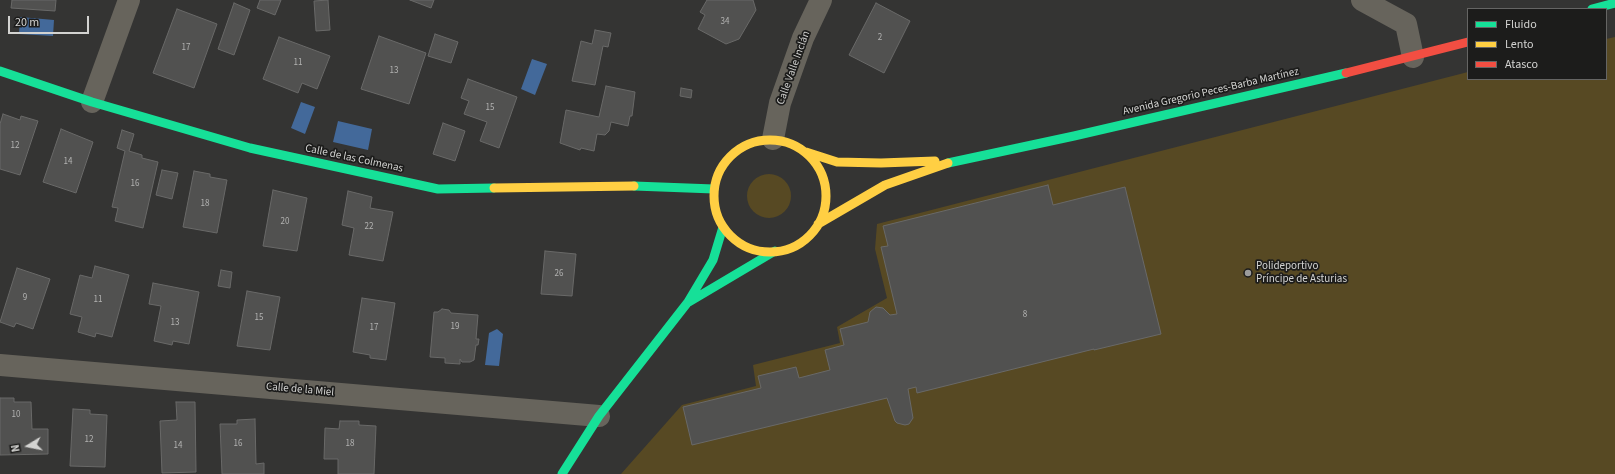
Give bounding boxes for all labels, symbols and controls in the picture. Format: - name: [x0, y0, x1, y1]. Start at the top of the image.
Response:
- scale bar: [10, 8, 91, 34]
- legend: [1467, 8, 1607, 80]
- text: 20 m: [15, 14, 39, 31]
- text: Fluido: [1505, 16, 1537, 33]
- house number: 34: [721, 17, 729, 27]
- street label: Calle Valle Inclán: [775, 29, 813, 107]
- house number: 2: [878, 33, 882, 43]
- text: Lento: [1505, 36, 1534, 53]
- house number: 17: [182, 43, 190, 53]
- text: Atasco: [1505, 56, 1538, 73]
- house number: 11: [294, 58, 302, 68]
- street label: Avenida Gregorio Peces-Barba Martínez: [1122, 65, 1300, 119]
- house number: 13: [390, 66, 398, 76]
- house number: 15: [486, 103, 494, 113]
- house number: 12: [11, 141, 19, 151]
- street label: Calle de las Colmenas: [304, 142, 404, 176]
- house number: 14: [64, 157, 72, 167]
- house number: 16: [131, 179, 139, 189]
- house number: 18: [201, 199, 209, 209]
- house number: 20: [281, 217, 289, 227]
- house number: 22: [365, 222, 373, 232]
- place label: Polideportivo Príncipe de Asturias: [1256, 260, 1347, 286]
- marker: Polideportivo Príncipe de Asturias: [1243, 268, 1253, 278]
- house number: 26: [555, 269, 563, 279]
- house number: 9: [23, 293, 27, 303]
- house number: 11: [94, 295, 102, 305]
- house number: 8: [1023, 310, 1027, 320]
- house number: 15: [255, 313, 263, 323]
- house number: 13: [171, 318, 179, 328]
- house number: 19: [451, 322, 459, 332]
- house number: 17: [370, 323, 378, 333]
- street label: Calle de la Miel: [265, 380, 335, 400]
- house number: 10: [12, 410, 20, 420]
- north arrow: [8, 426, 48, 466]
- house number: 12: [85, 435, 93, 445]
- house number: 16: [234, 439, 242, 449]
- house number: 18: [346, 439, 354, 449]
- house number: 14: [174, 441, 182, 451]
- text: N: [8, 443, 24, 453]

